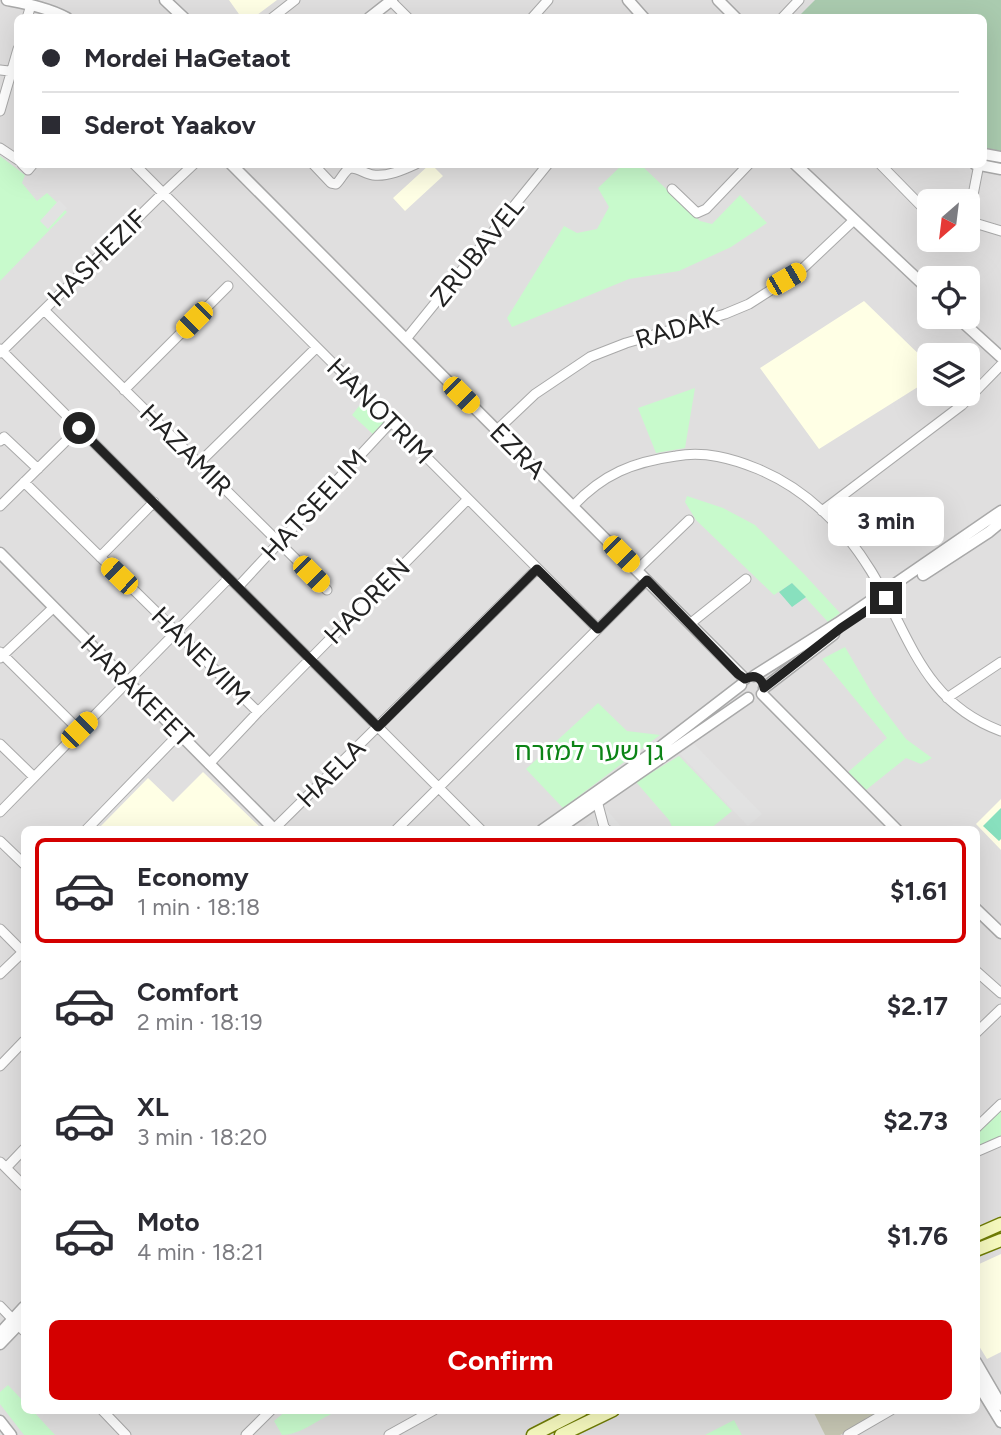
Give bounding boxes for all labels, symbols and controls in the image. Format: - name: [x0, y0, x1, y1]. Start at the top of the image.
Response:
- text: Mordei HaGetaot: [84, 42, 291, 74]
- text: Sderot Yaakov: [84, 109, 256, 141]
- north arrow: [917, 189, 980, 252]
- map controls: [917, 189, 980, 406]
- street label: ZRUBAVEL: [423, 191, 531, 313]
- street label: HASHEZIF: [41, 203, 153, 313]
- car: [763, 259, 810, 299]
- button: locate: [917, 266, 980, 329]
- car: [172, 298, 217, 342]
- street label: RADAK: [632, 300, 723, 356]
- button: layers: [917, 343, 980, 406]
- street label: HANOTRIM: [320, 351, 440, 471]
- car: [439, 373, 484, 417]
- street label: HAZAMIR: [133, 397, 239, 503]
- route start: [63, 412, 95, 444]
- street label: EZRA: [483, 416, 553, 486]
- street label: HATSEELIM: [254, 443, 374, 567]
- callout: 3 min: [828, 496, 944, 546]
- text: 3 min: [857, 507, 915, 535]
- car: [599, 532, 644, 576]
- street label: HAOREN: [317, 551, 417, 651]
- car: [289, 552, 334, 596]
- car: [97, 554, 142, 598]
- route end: [870, 582, 902, 614]
- street label: HANEVIIM: [145, 600, 257, 712]
- street label: HARAKEFET: [74, 628, 200, 754]
- car: [57, 708, 102, 752]
- street label: HAELA: [290, 732, 372, 814]
- park label: גן שער למזרח: [514, 735, 664, 767]
- icon: car: [53, 859, 116, 922]
- text: Economy: [137, 861, 249, 893]
- text: $1.61: [890, 875, 948, 907]
- text: 1 min · 18:18: [137, 893, 260, 921]
- icon: car: [53, 974, 116, 1037]
- text: Comfort: [137, 976, 239, 1008]
- text: $2.17: [887, 990, 948, 1022]
- text: 2 min · 18:19: [137, 1008, 262, 1036]
- icon: car: [53, 1089, 116, 1152]
- text: XL: [137, 1091, 169, 1123]
- text: $2.73: [883, 1105, 948, 1137]
- text: 3 min · 18:20: [137, 1123, 267, 1151]
- icon: car: [53, 1204, 116, 1267]
- text: Moto: [137, 1206, 200, 1238]
- text: $1.76: [887, 1220, 948, 1252]
- text: 4 min · 18:21: [137, 1238, 264, 1266]
- button: Confirm: [49, 1320, 952, 1400]

